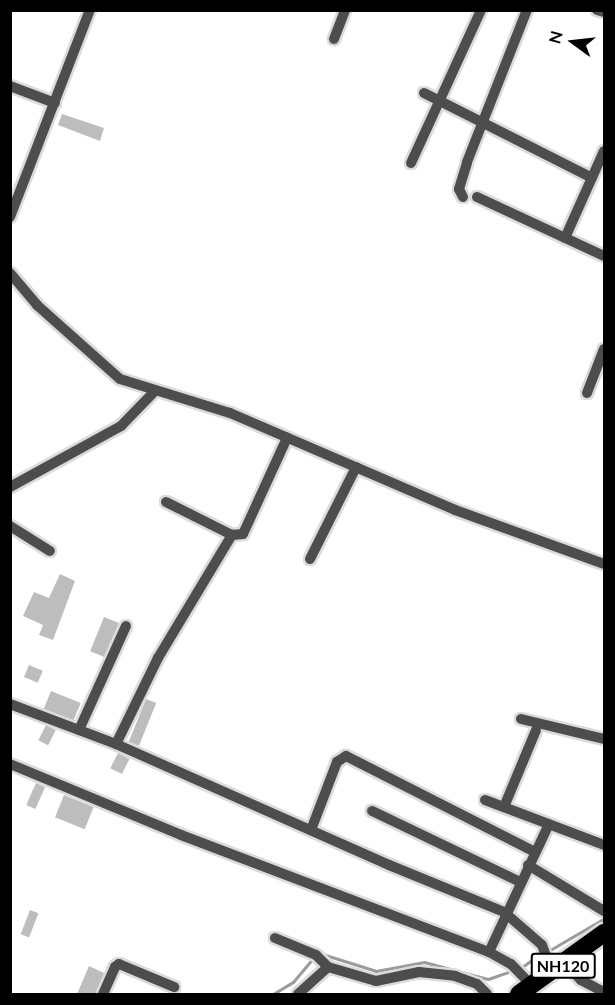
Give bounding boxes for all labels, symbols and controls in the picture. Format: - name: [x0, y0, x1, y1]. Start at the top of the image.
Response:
- north arrow: [543, 12, 603, 72]
- text: N: [544, 29, 566, 46]
- road number: NH120: [530, 953, 596, 979]

